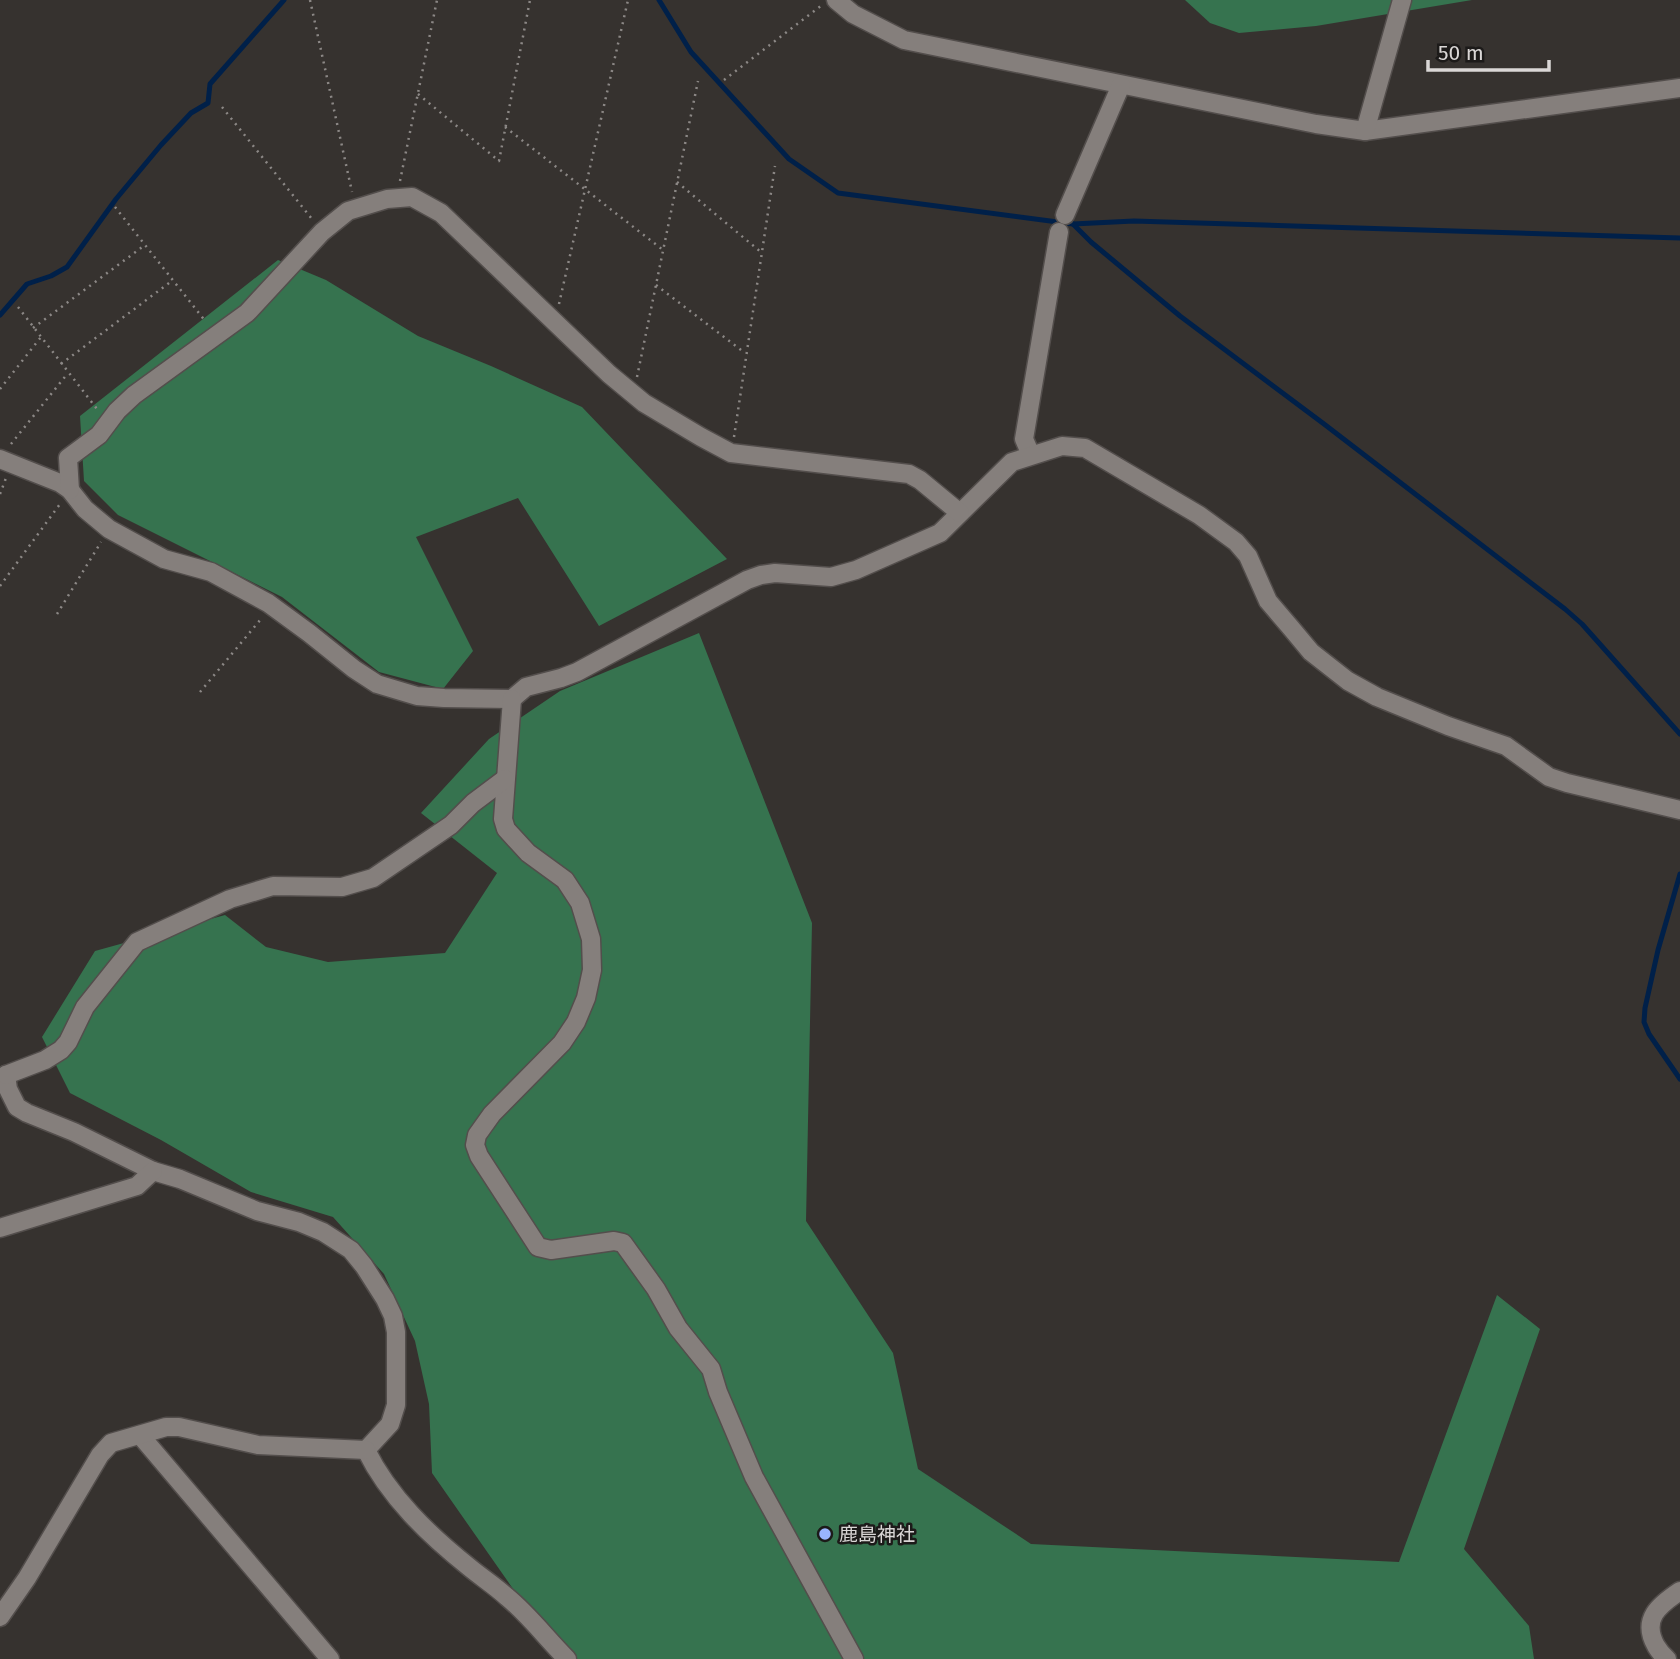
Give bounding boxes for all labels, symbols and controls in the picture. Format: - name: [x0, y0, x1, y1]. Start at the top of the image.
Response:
- scale bar: [1428, 28, 1549, 72]
- text: 50 m: [1438, 40, 1484, 66]
- place label: 鹿島神社: [839, 1523, 915, 1546]
- marker: 鹿島神社: [817, 1526, 833, 1542]

